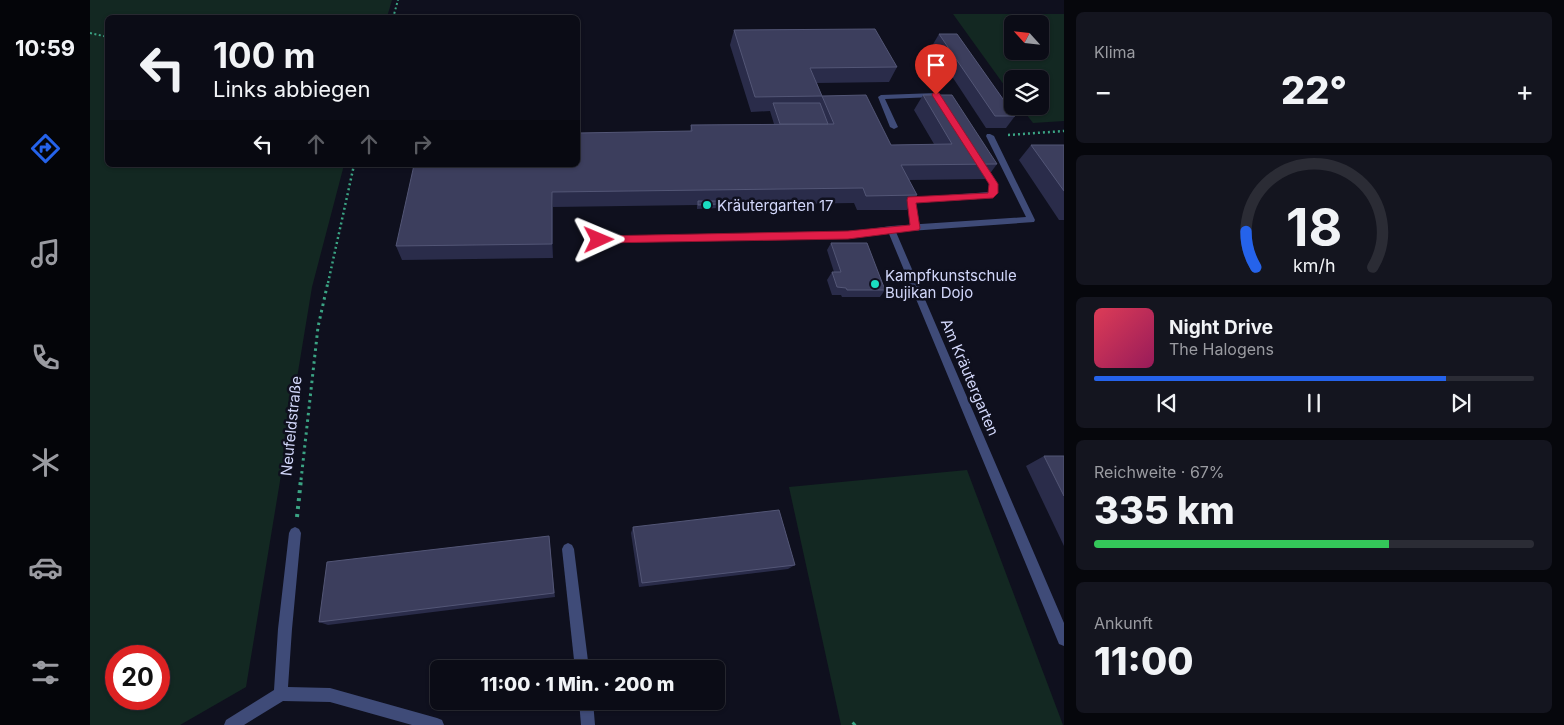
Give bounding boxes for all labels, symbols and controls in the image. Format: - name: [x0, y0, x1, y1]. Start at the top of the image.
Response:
- north arrow: [1004, 15, 1049, 60]
- map controls: [1004, 15, 1049, 115]
- text: 100 m: [213, 34, 316, 76]
- text: 10:59: [15, 35, 75, 61]
- icon: left: [130, 35, 195, 100]
- text: Klima: [1094, 42, 1136, 62]
- pin: [915, 44, 957, 95]
- icon: arrive: [922, 51, 950, 79]
- text: 22°: [1281, 67, 1347, 113]
- button: layers: [1004, 70, 1049, 115]
- text: −: [1094, 74, 1113, 108]
- text: +: [1515, 74, 1534, 108]
- text: Links abbiegen: [213, 76, 370, 102]
- icon: left: [249, 130, 277, 158]
- icon: ahead: [302, 130, 330, 158]
- icon: ahead: [355, 130, 383, 158]
- icon: right: [408, 130, 436, 158]
- icon: directions: [28, 131, 63, 166]
- place label: Kräutergarten 17: [717, 196, 834, 215]
- text: 18: [1286, 196, 1342, 259]
- marker: Kräutergarten 17: [701, 199, 713, 211]
- position arrow: [572, 213, 624, 265]
- icon: music: [28, 236, 63, 271]
- text: km/h: [1293, 255, 1335, 276]
- place label: Kampfkunstschule Bujikan Dojo: [885, 266, 1017, 302]
- marker: Kampfkunstschule Bujikan Dojo: [869, 278, 881, 290]
- street label: Am Kräutergarten: [937, 316, 1003, 438]
- text: Night Drive: [1169, 316, 1273, 339]
- text: The Halogens: [1169, 339, 1274, 359]
- icon: phone: [28, 340, 63, 375]
- street label: Neufeldstraße: [276, 375, 306, 477]
- icon: previous: [1153, 389, 1181, 417]
- icon: pause: [1300, 389, 1328, 417]
- icon: next: [1447, 389, 1475, 417]
- icon: climate: [28, 445, 63, 480]
- text: Reichweite · 67%: [1094, 462, 1225, 482]
- text: 335 km: [1094, 487, 1235, 533]
- icon: car: [28, 550, 63, 585]
- text: Ankunft: [1094, 613, 1153, 633]
- text: 11:00: [1094, 638, 1194, 684]
- speed limit sign: 20: [105, 645, 170, 710]
- icon: filters: [28, 655, 63, 690]
- text: 11:00 · 1 Min. · 200 m: [481, 673, 674, 696]

